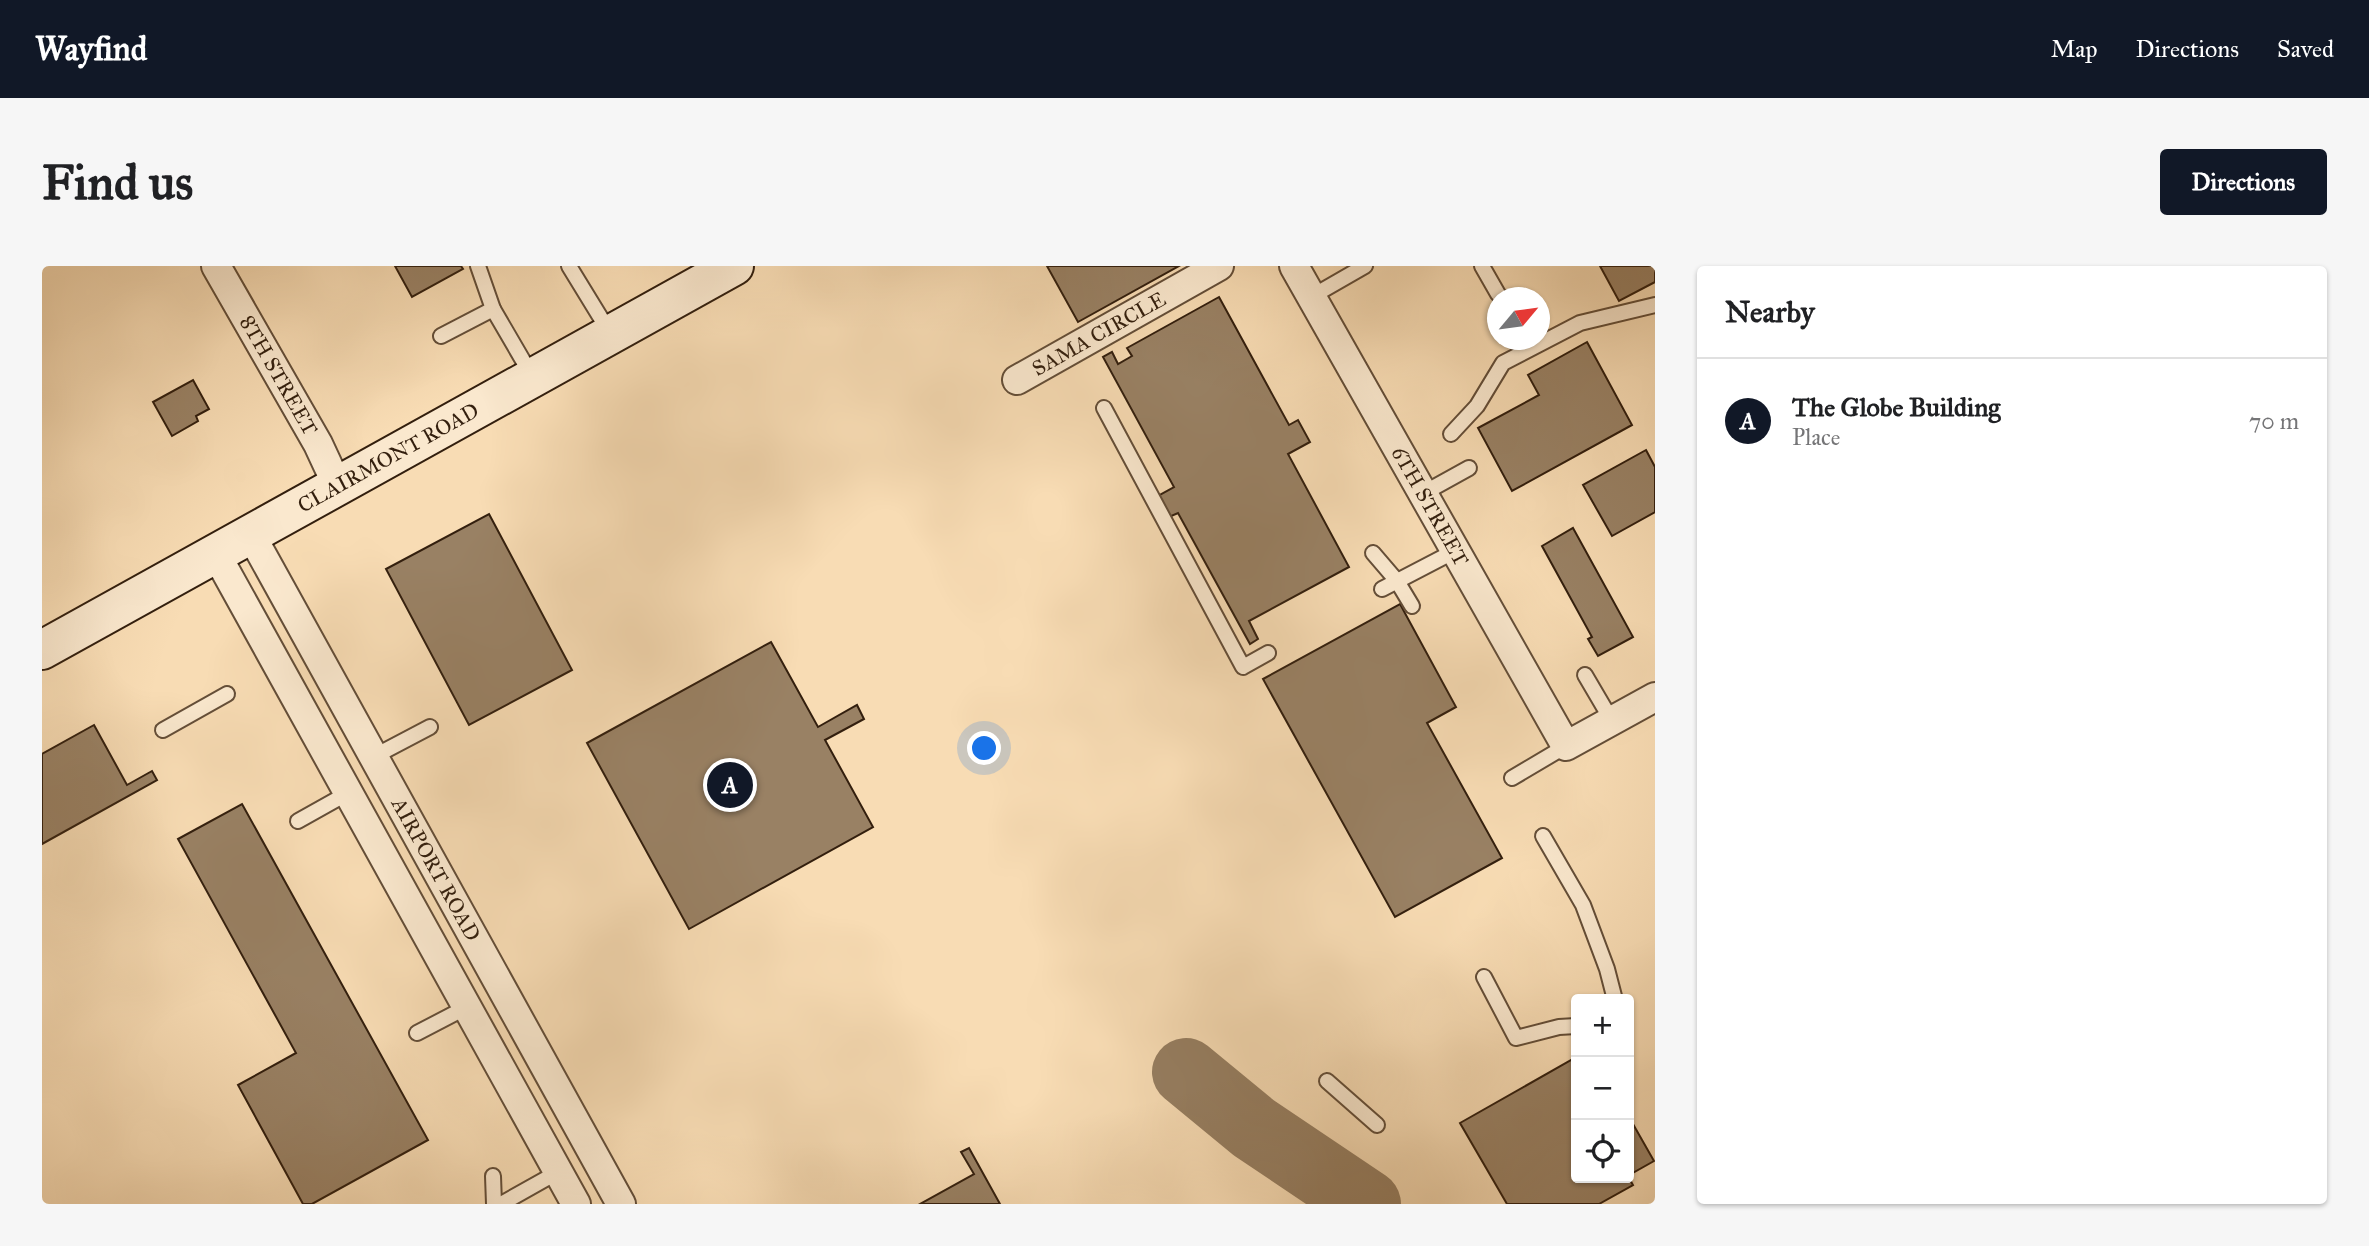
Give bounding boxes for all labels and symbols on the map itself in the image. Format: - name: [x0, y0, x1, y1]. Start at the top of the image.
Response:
- street label: SAMA CIRCLE: [1028, 286, 1170, 382]
- north arrow: [1487, 287, 1550, 350]
- street label: 8TH STREET: [234, 311, 323, 440]
- street label: CLAIRMONT ROAD: [293, 397, 483, 519]
- street label: 6TH STREET: [1386, 442, 1474, 571]
- your location: [967, 731, 1001, 765]
- pin: A: [707, 759, 753, 811]
- street label: AIRPORT ROAD: [385, 792, 486, 946]

